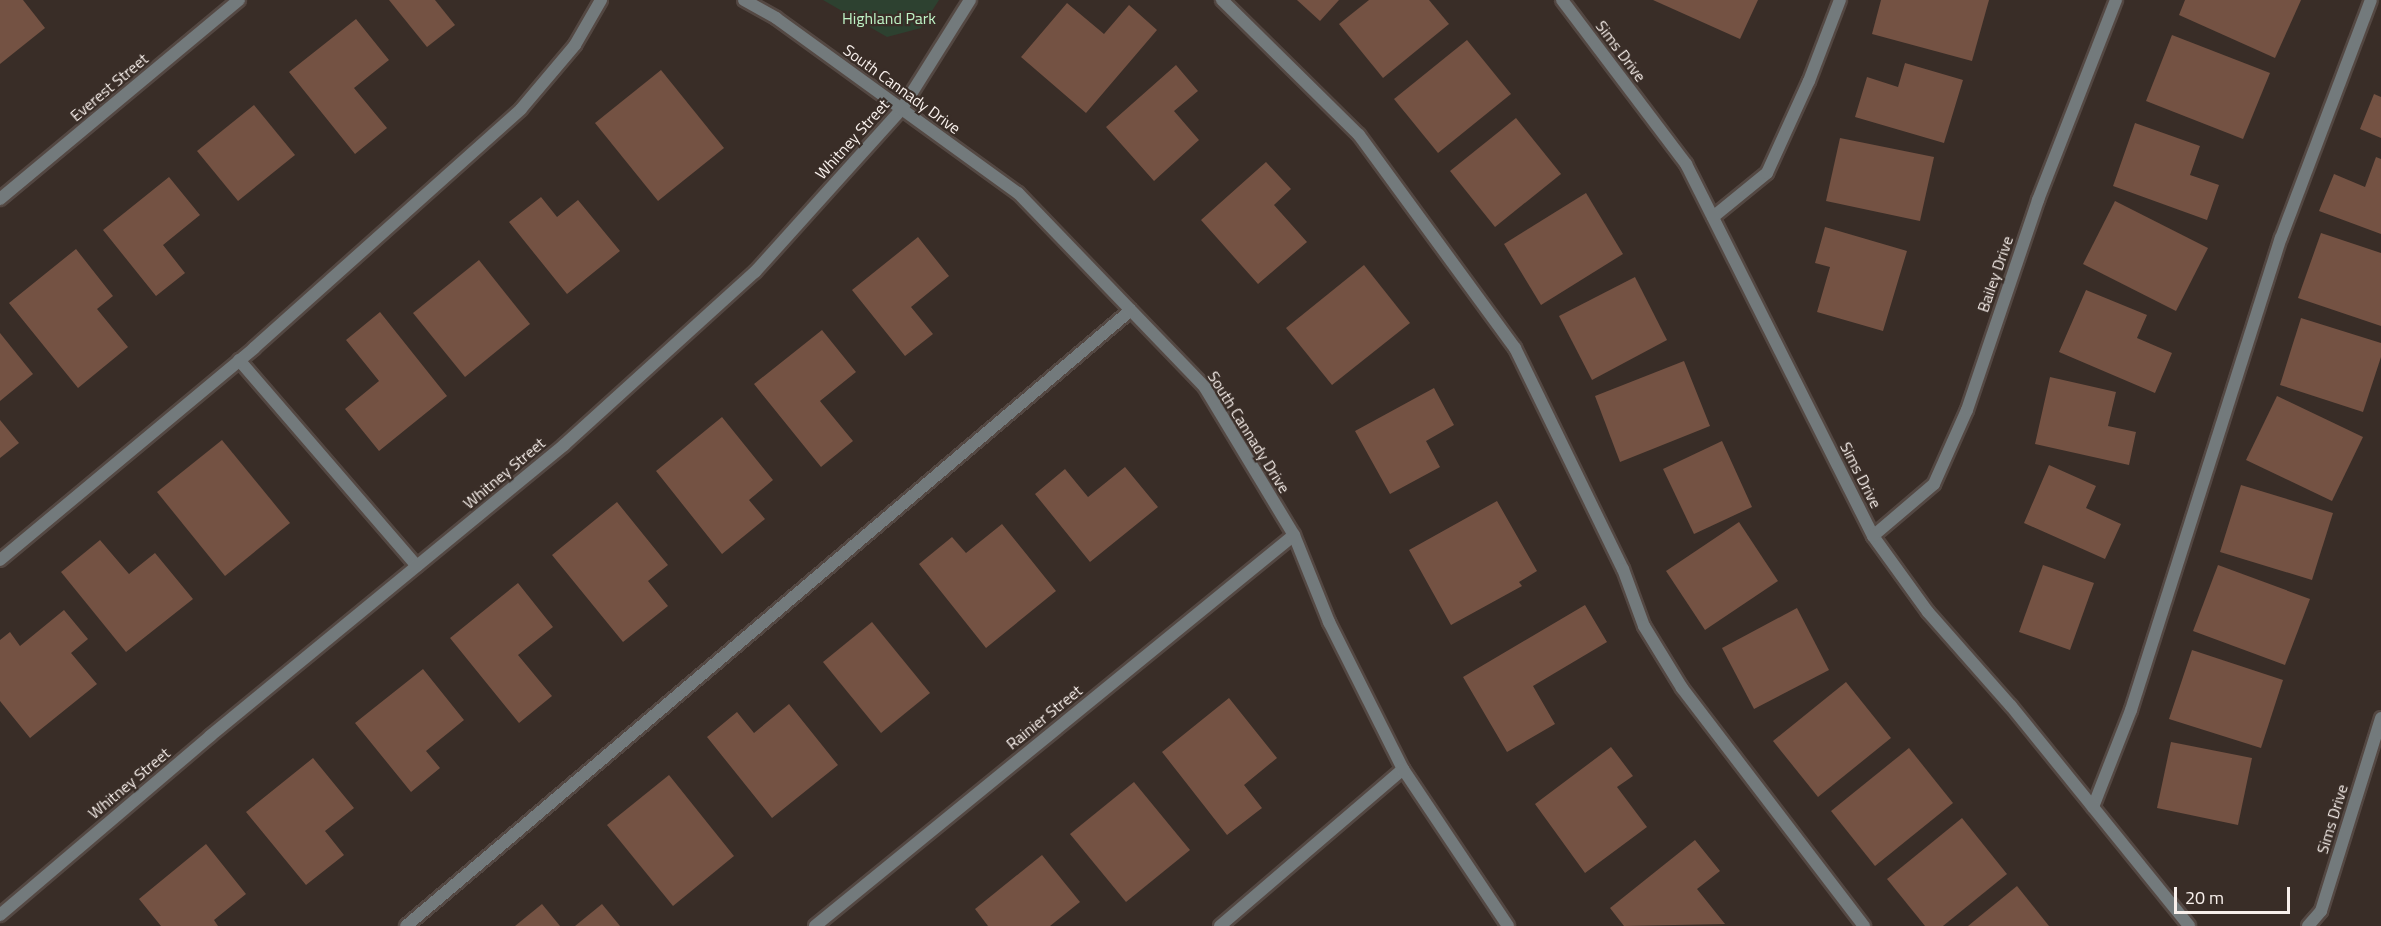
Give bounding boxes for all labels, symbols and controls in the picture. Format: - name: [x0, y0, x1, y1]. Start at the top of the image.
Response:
- park label: Highland Park: [842, 8, 936, 28]
- street label: Sims Drive: [1592, 17, 1650, 85]
- street label: South Cannady Drive: [840, 40, 964, 138]
- street label: Everest Street: [66, 49, 152, 125]
- street label: Whitney Street: [811, 95, 893, 183]
- street label: Bailey Drive: [1973, 233, 2017, 315]
- street label: South Cannady Drive: [1204, 368, 1294, 496]
- street label: Whitney Street: [459, 433, 549, 513]
- street label: Sims Drive: [1836, 439, 1886, 511]
- street label: Rainier Street: [1002, 681, 1086, 753]
- street label: Whitney Street: [84, 743, 174, 823]
- street label: Sims Drive: [2312, 782, 2352, 856]
- scale bar: [2177, 875, 2292, 913]
- text: 20 m: [2185, 884, 2224, 911]

